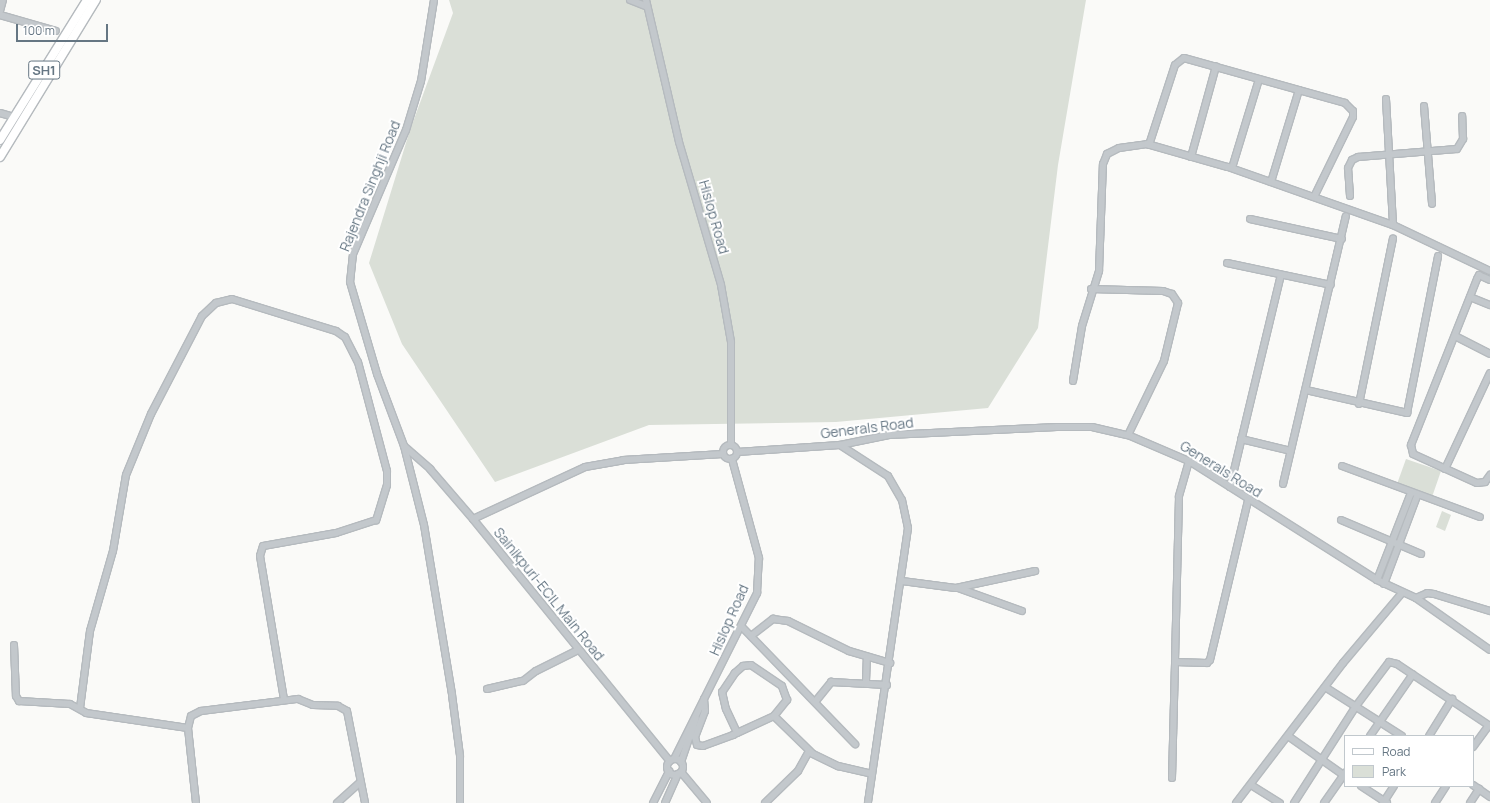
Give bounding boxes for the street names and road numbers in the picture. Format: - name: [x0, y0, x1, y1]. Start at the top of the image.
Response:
- road number: SH1: [28, 59, 60, 81]
- street label: Rajendra Singhji Road: [336, 118, 404, 254]
- street label: Hislop Road: [695, 178, 733, 256]
- street label: Generals Road: [820, 414, 914, 442]
- street label: Generals Road: [1177, 437, 1265, 501]
- street label: Sainikpuri-ECIL Main Road: [490, 524, 608, 664]
- street label: Hislop Road: [706, 582, 752, 658]

